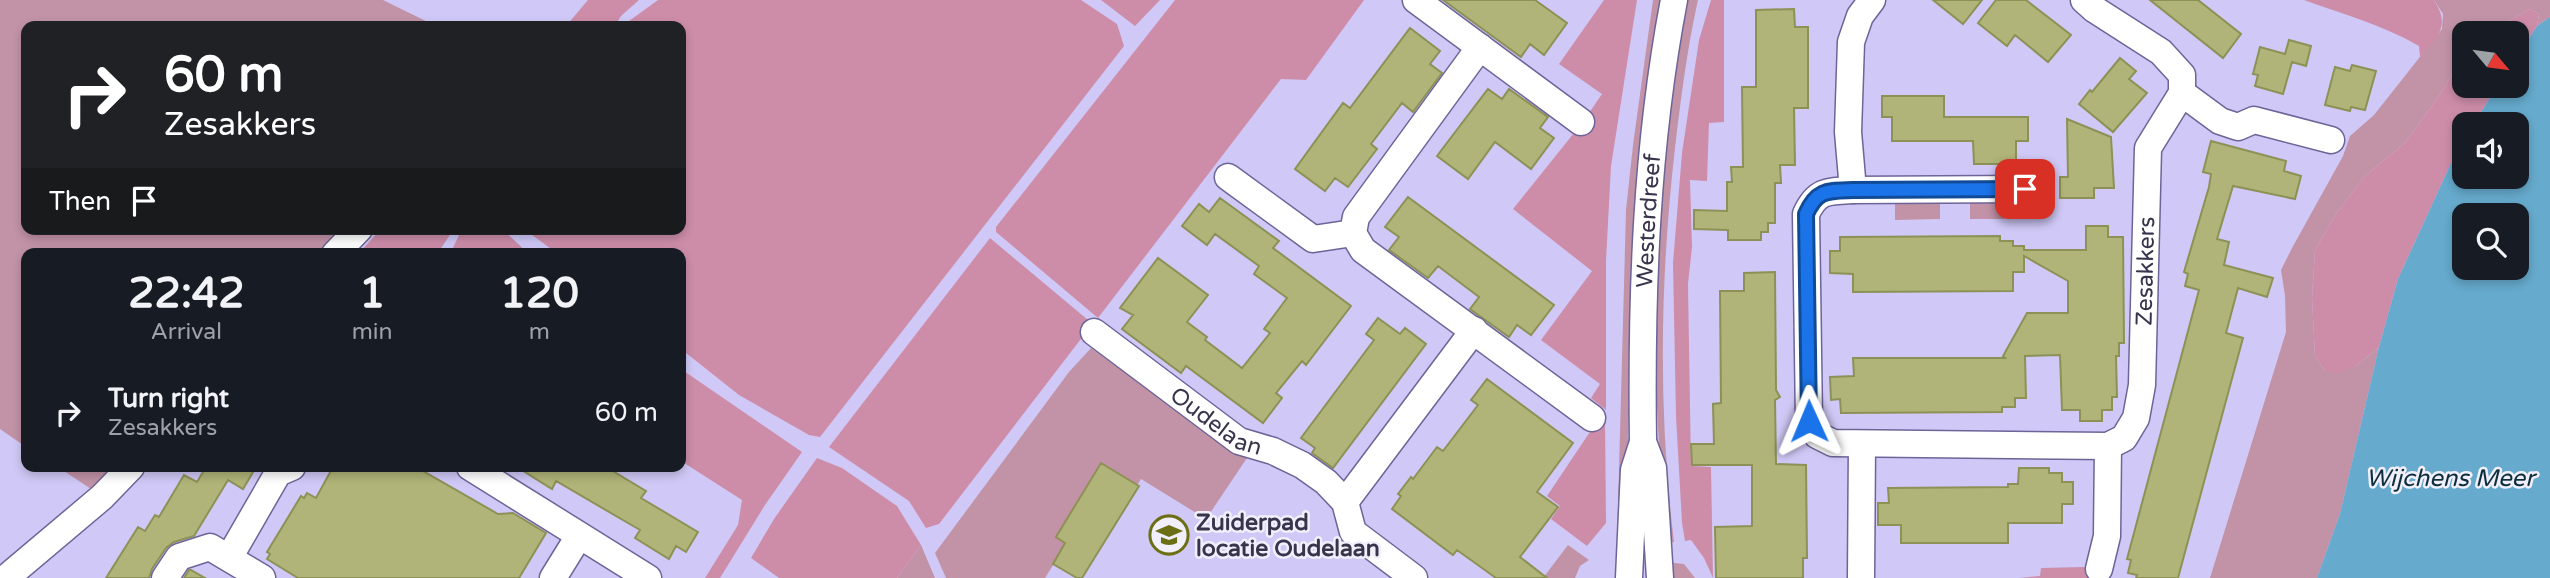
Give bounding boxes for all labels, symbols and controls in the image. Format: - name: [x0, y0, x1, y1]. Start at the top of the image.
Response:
- north arrow: [2452, 21, 2529, 98]
- map controls: [2452, 21, 2529, 280]
- text: 60 m: [164, 46, 283, 105]
- icon: right: [49, 49, 140, 140]
- text: Zesakkers: [164, 106, 316, 144]
- button: sound: [2452, 112, 2529, 189]
- street label: Westerdreef: [1631, 152, 1667, 288]
- pin: [1995, 159, 2055, 219]
- icon: arrive: [2006, 170, 2044, 208]
- icon: arrive: [125, 182, 163, 220]
- text: Then: [49, 186, 111, 217]
- button: search: [2452, 203, 2529, 280]
- street label: Zesakkers: [2131, 216, 2161, 326]
- text: 22:42: [128, 268, 245, 319]
- text: 1: [359, 268, 385, 319]
- text: 120: [500, 268, 579, 319]
- text: Arrival: [151, 318, 222, 346]
- text: min: [352, 318, 393, 346]
- text: m: [529, 318, 550, 346]
- street label: Oudelaan: [1164, 381, 1265, 462]
- text: Turn right: [108, 383, 229, 414]
- position arrow: [1772, 384, 1846, 458]
- icon: right: [49, 394, 87, 432]
- text: 60 m: [595, 397, 658, 428]
- text: Zesakkers: [108, 414, 217, 442]
- water label: Wijchens Meer: [2366, 464, 2537, 493]
- place label: Zuiderpad locatie Oudelaan: [1196, 509, 1380, 563]
- school or university icon: Zuiderpad locatie Oudelaan: [1148, 514, 1190, 556]

